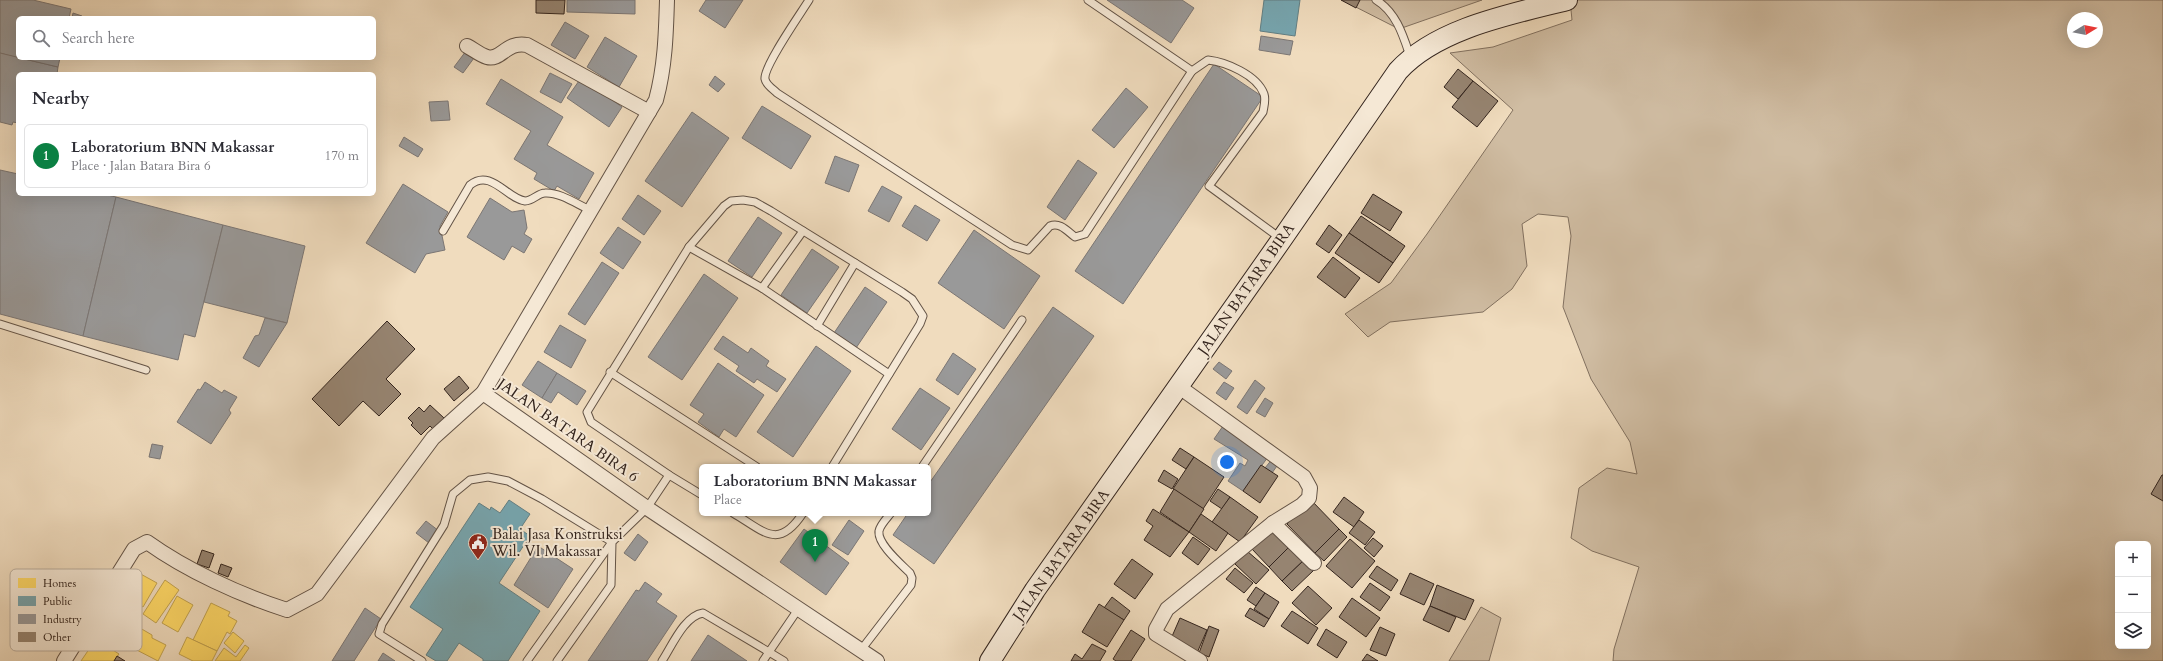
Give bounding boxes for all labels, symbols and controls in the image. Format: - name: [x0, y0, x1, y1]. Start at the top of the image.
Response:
- north arrow: [2067, 12, 2103, 48]
- search box: [16, 16, 376, 60]
- icon: search: [30, 27, 52, 49]
- text: Search here: [62, 28, 135, 48]
- text: Nearby: [32, 87, 89, 110]
- text: Laboratorium BNN Makassar: [71, 137, 274, 157]
- text: 1: [43, 147, 49, 165]
- text: 170 m: [325, 147, 359, 165]
- text: Place · Jalan Batara Bira 6: [71, 157, 211, 175]
- street label: JALAN BATARA BIRA: [1192, 219, 1299, 360]
- street label: JALAN BATARA BIRA 6: [492, 372, 643, 487]
- your location: [1217, 452, 1237, 472]
- popup: [699, 464, 931, 516]
- text: Laboratorium BNN Makassar: [713, 471, 917, 491]
- street label: JALAN BATARA BIRA: [1007, 485, 1114, 626]
- text: Place: [713, 491, 742, 509]
- place label: Balai Jasa Konstruksi Wil. VI Makassar: [491, 524, 623, 561]
- pin: 1: [802, 529, 828, 562]
- public building icon: Balai Jasa Konstruksi Wil. VI Makassar: [467, 532, 489, 560]
- map controls: [2115, 541, 2151, 649]
- button: +: [2115, 541, 2151, 577]
- legend: [10, 569, 142, 651]
- text: Homes: [43, 576, 76, 591]
- button: −: [2115, 577, 2151, 613]
- text: Public: [43, 594, 72, 609]
- text: Industry: [43, 612, 82, 627]
- button: layers: [2115, 613, 2151, 649]
- text: Other: [43, 630, 72, 645]

